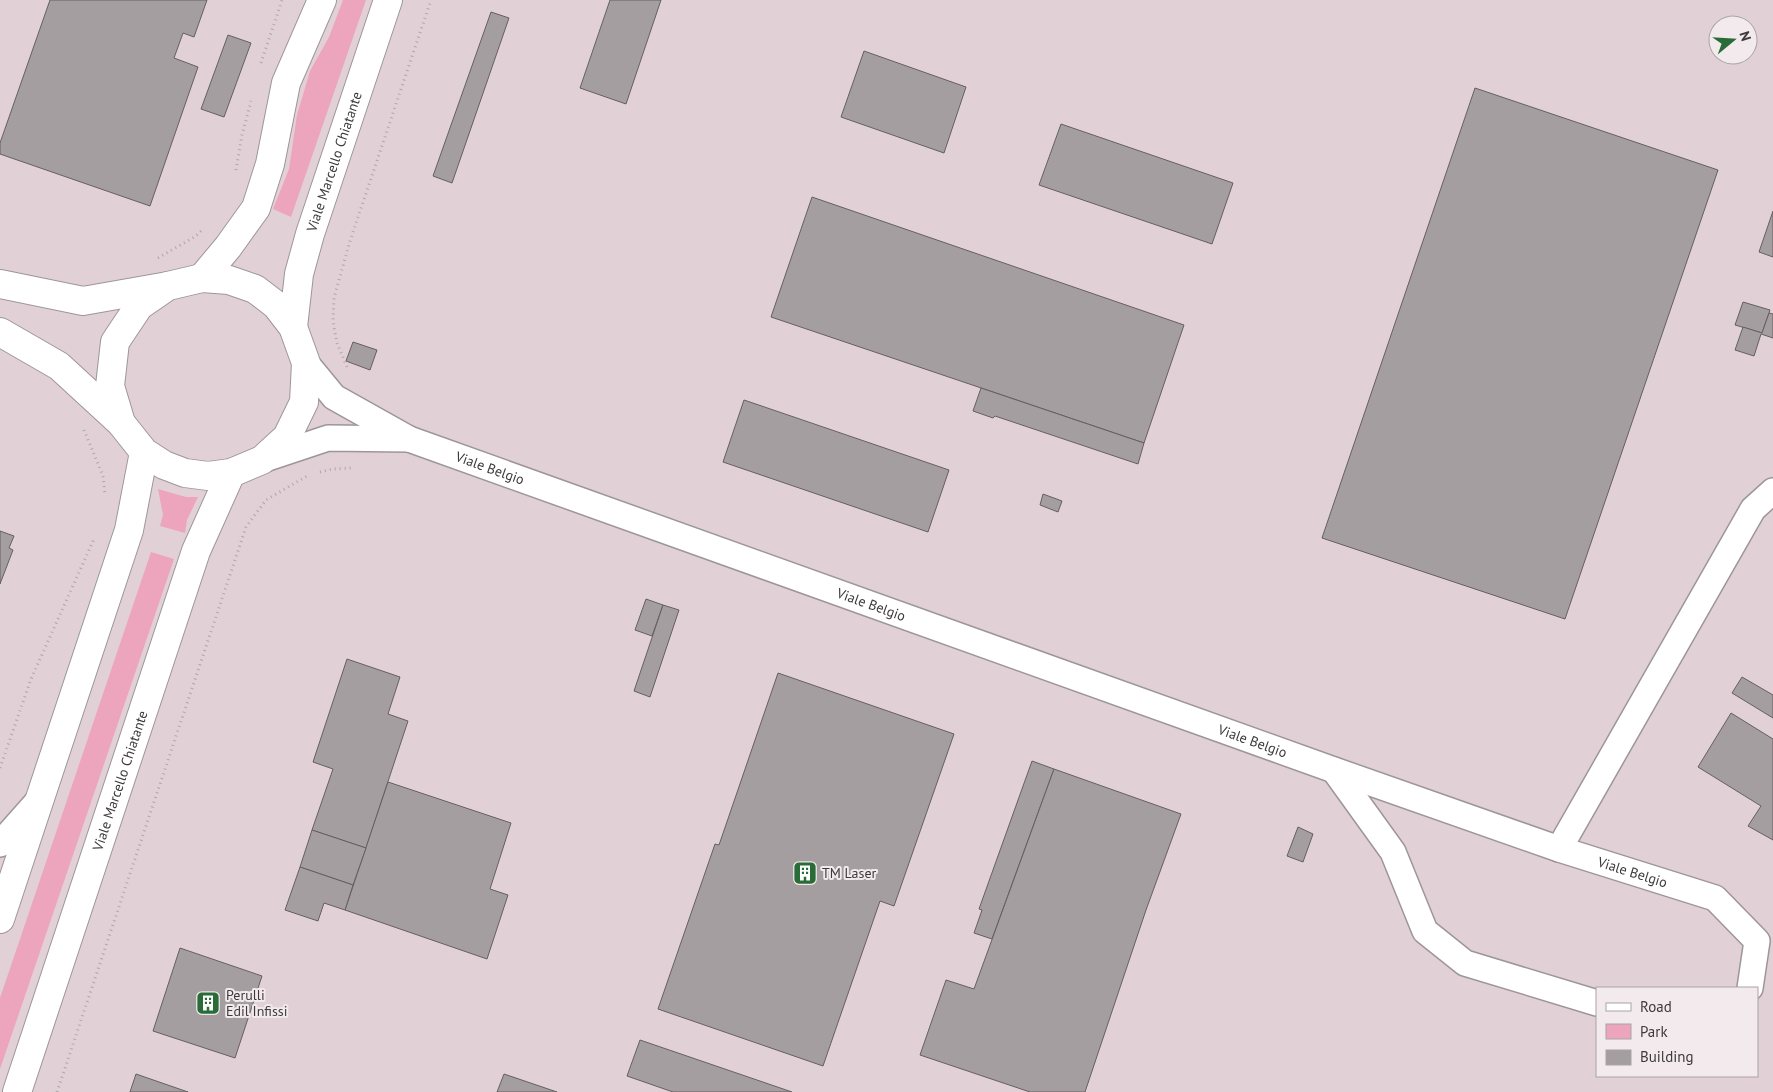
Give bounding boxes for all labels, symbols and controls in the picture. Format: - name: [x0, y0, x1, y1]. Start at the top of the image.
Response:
- north arrow: [1708, 15, 1758, 65]
- text: N: [1735, 29, 1755, 43]
- street label: Viale Marcello Chiatante: [302, 89, 366, 235]
- street label: Viale Belgio: [452, 447, 527, 489]
- street label: Viale Belgio: [833, 584, 908, 625]
- street label: Viale Marcello Chiatante: [88, 708, 152, 854]
- street label: Viale Belgio: [1215, 720, 1289, 761]
- street label: Viale Belgio: [1595, 852, 1670, 891]
- building icon: TM Laser: [792, 860, 818, 886]
- place label: TM Laser: [822, 864, 876, 882]
- place label: Perulli Edil Infissi: [226, 986, 287, 1020]
- legend: [1596, 987, 1758, 1077]
- building icon: Perulli Edil Infissi: [195, 990, 221, 1016]
- text: Road: [1640, 997, 1672, 1016]
- text: Park: [1640, 1022, 1668, 1041]
- text: Building: [1640, 1047, 1694, 1066]

